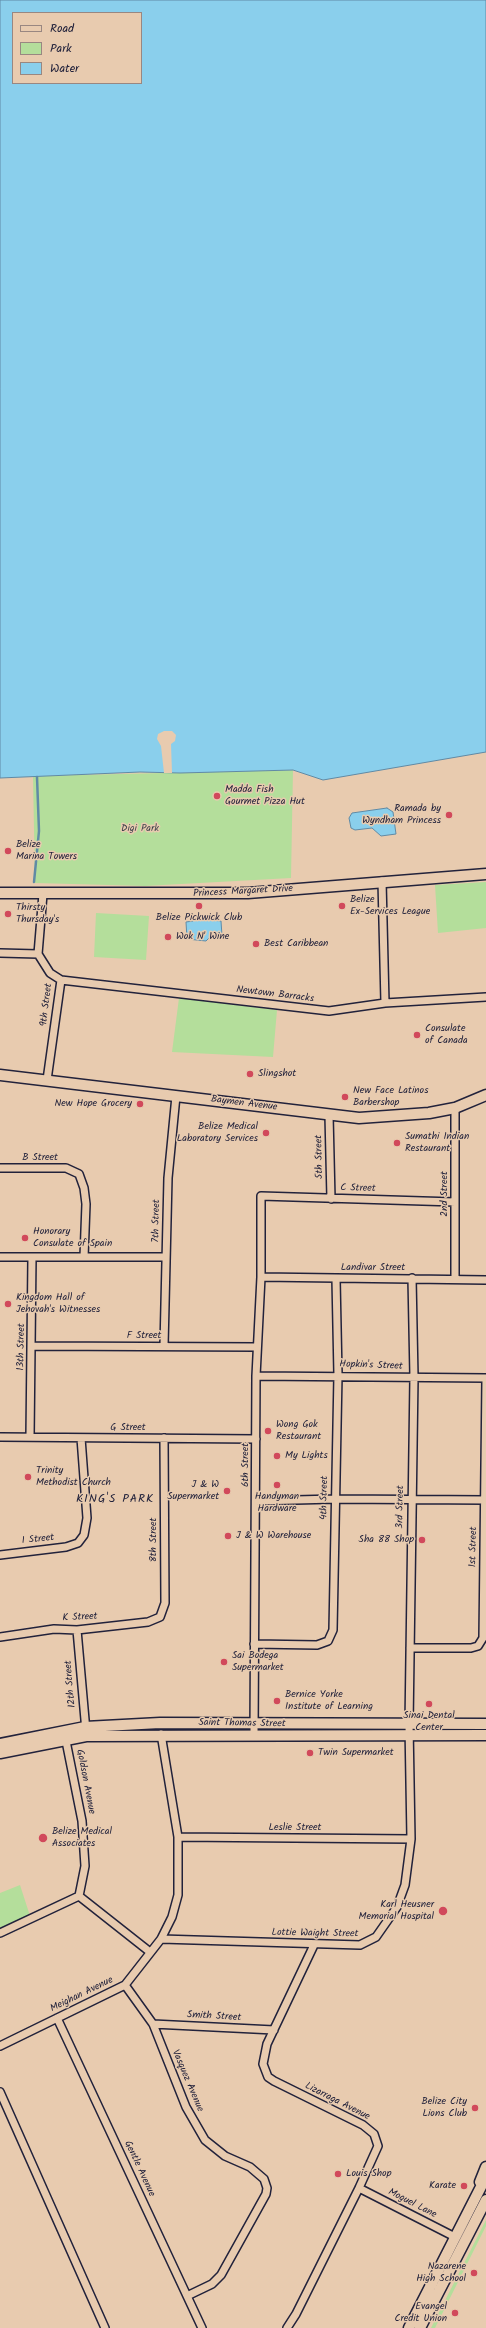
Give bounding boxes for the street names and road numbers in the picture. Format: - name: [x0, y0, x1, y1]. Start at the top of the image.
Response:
- street label: Princess Margaret Drive: [193, 883, 293, 901]
- street label: 9th Street: [38, 983, 56, 1027]
- street label: Newtown Barracks: [235, 984, 315, 1006]
- street label: Baymen Avenue: [210, 1094, 278, 1114]
- street label: 5th Street: [314, 1135, 326, 1179]
- street label: B Street: [22, 1152, 58, 1164]
- street label: 2nd Street: [439, 1171, 451, 1217]
- street label: C Street: [340, 1183, 376, 1195]
- street label: 7th Street: [151, 1199, 163, 1243]
- street label: Landivar Street: [341, 1262, 405, 1274]
- street label: 13th Street: [16, 1323, 28, 1371]
- street label: F Street: [127, 1330, 161, 1342]
- street label: Hopkin's Street: [339, 1359, 403, 1373]
- street label: G Street: [110, 1422, 146, 1434]
- street label: 6th Street: [240, 1443, 252, 1487]
- street label: 4th Street: [319, 1476, 331, 1520]
- street label: 3rd Street: [395, 1485, 407, 1529]
- street label: 8th Street: [148, 1518, 160, 1562]
- street label: 1st Street: [468, 1527, 480, 1567]
- street label: I Street: [21, 1532, 55, 1548]
- street label: K Street: [62, 1611, 98, 1625]
- street label: 12th Street: [63, 1660, 79, 1708]
- street label: Saint Thomas Street: [198, 1717, 286, 1731]
- street label: Goldson Avenue: [73, 1749, 97, 1815]
- street label: Leslie Street: [269, 1822, 321, 1834]
- street label: Lottie Waight Street: [271, 1927, 359, 1941]
- street label: Meighan Avenue: [49, 1975, 115, 2015]
- street label: Smith Street: [187, 2010, 241, 2024]
- street label: Vasquez Avenue: [169, 2048, 205, 2114]
- street label: Lizarraga Avenue: [303, 2081, 371, 2123]
- street label: Gentle Avenue: [121, 2139, 157, 2199]
- street label: Moguel Lane: [386, 2187, 438, 2221]

